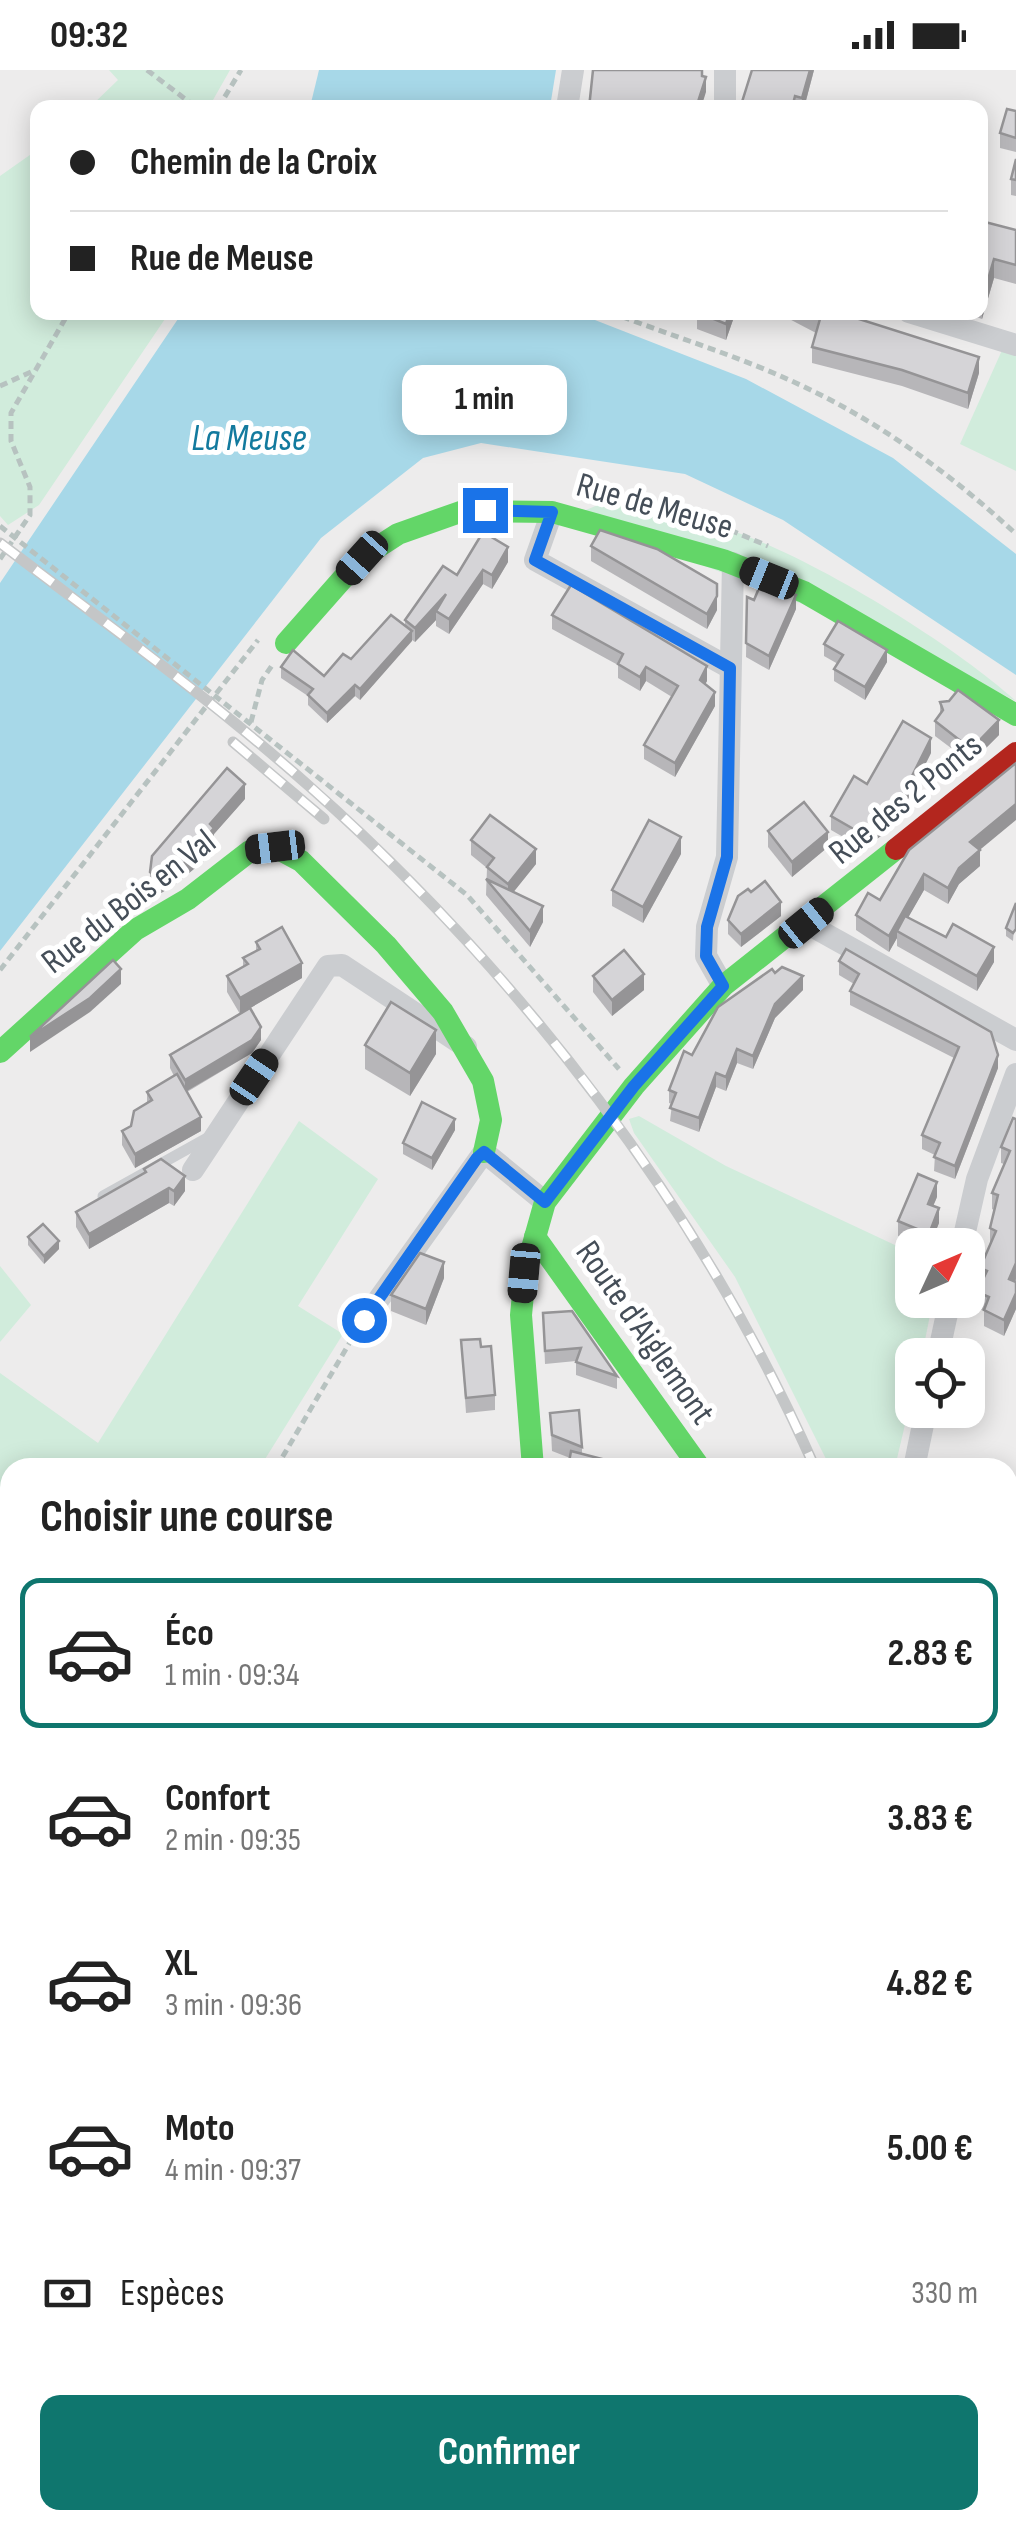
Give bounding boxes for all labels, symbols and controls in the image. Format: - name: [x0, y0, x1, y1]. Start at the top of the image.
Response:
- text: 09:32: [50, 13, 128, 58]
- text: Chemin de la Croix: [130, 140, 377, 185]
- text: Rue de Meuse: [130, 236, 314, 281]
- callout: 1 min: [402, 365, 568, 435]
- text: 1 min: [455, 380, 514, 419]
- water label: La Meuse: [191, 416, 307, 461]
- street label: Rue de Meuse: [571, 464, 738, 549]
- route end: [463, 488, 508, 533]
- car: [331, 526, 393, 590]
- car: [736, 553, 802, 603]
- street label: Rue des 2 Ponts: [821, 724, 991, 874]
- street label: Rue du Bois en Val: [33, 821, 225, 984]
- car: [243, 828, 307, 866]
- car: [773, 892, 839, 954]
- car: [225, 1044, 283, 1110]
- north arrow: [895, 1228, 985, 1318]
- map controls: [895, 1228, 985, 1428]
- street label: Route d'Aiglemont: [566, 1233, 724, 1433]
- car: [506, 1242, 542, 1304]
- route start: [342, 1298, 387, 1343]
- button: locate: [895, 1338, 985, 1428]
- text: Choisir une course: [40, 1490, 333, 1545]
- icon: car: [45, 1608, 135, 1698]
- text: Éco: [165, 1611, 214, 1656]
- text: 2.83 €: [887, 1631, 973, 1676]
- text: 1 min · 09:34: [165, 1656, 299, 1695]
- icon: car: [45, 1773, 135, 1863]
- text: Confort: [165, 1776, 270, 1821]
- text: 3.83 €: [887, 1796, 973, 1841]
- text: 2 min · 09:35: [165, 1821, 301, 1860]
- icon: car: [45, 1938, 135, 2028]
- text: XL: [165, 1941, 198, 1986]
- text: 4.82 €: [887, 1961, 973, 2006]
- text: 3 min · 09:36: [165, 1986, 302, 2025]
- icon: car: [45, 2103, 135, 2193]
- text: Moto: [165, 2106, 235, 2151]
- text: 5.00 €: [887, 2126, 973, 2171]
- text: 4 min · 09:37: [165, 2151, 301, 2190]
- icon: cash: [40, 2266, 95, 2321]
- text: Espèces: [120, 2271, 224, 2316]
- text: 330 m: [911, 2274, 978, 2313]
- button: Confirmer: [40, 2395, 978, 2510]

